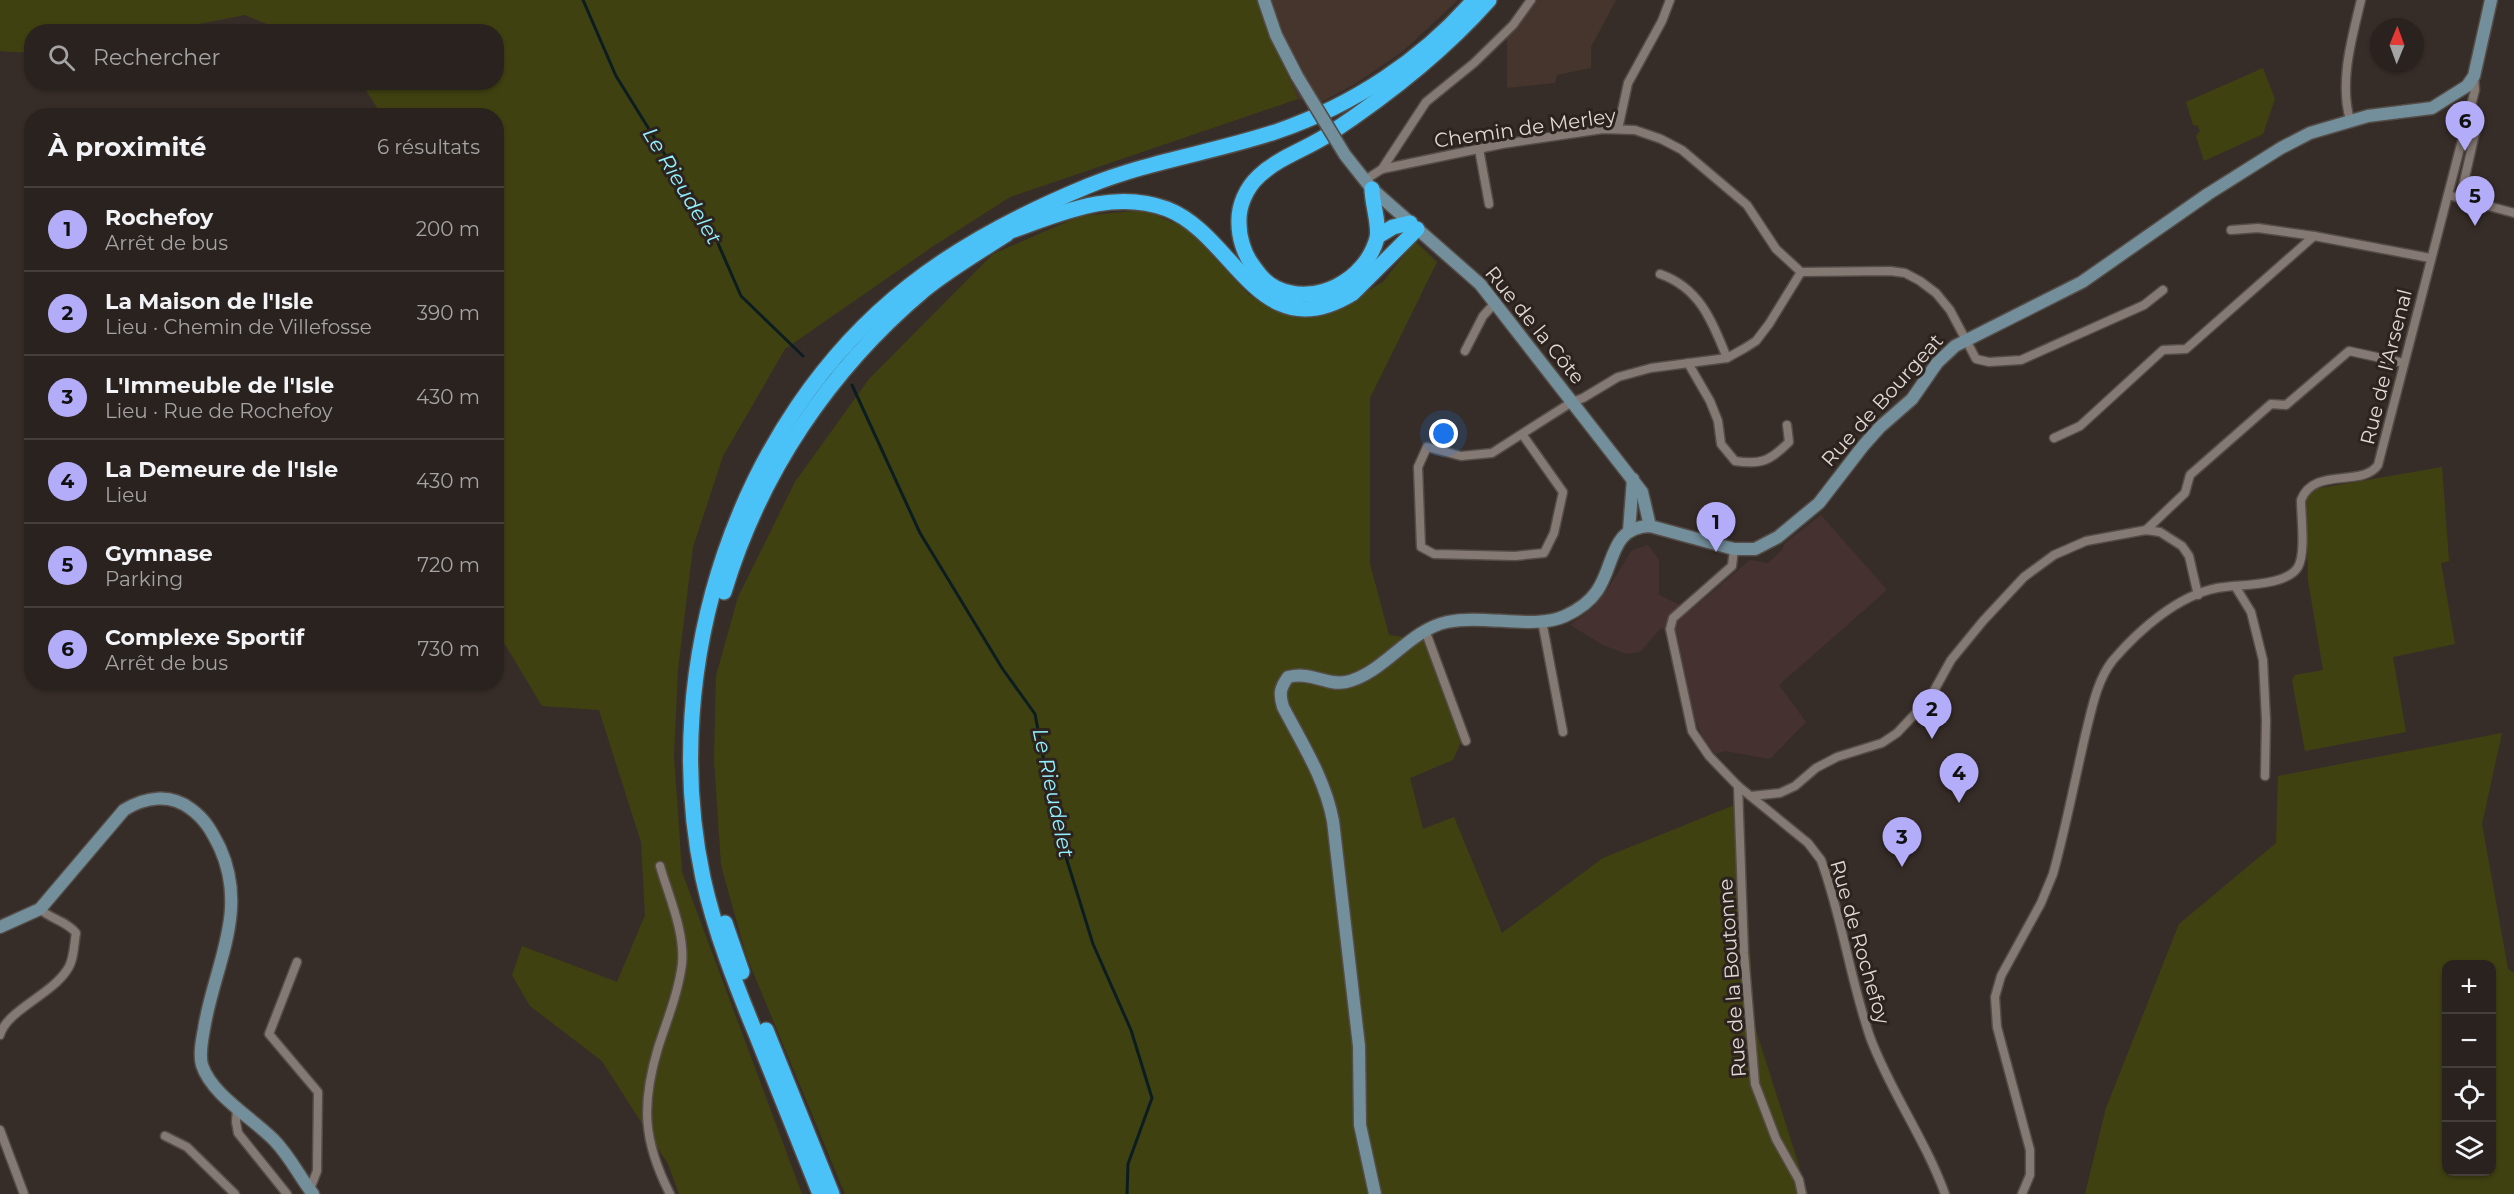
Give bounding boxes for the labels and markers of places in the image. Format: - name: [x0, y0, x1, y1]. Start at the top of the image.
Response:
- pin: 6: [2446, 102, 2484, 151]
- pin: 5: [2456, 176, 2494, 226]
- pin: 1: [1696, 502, 1736, 552]
- pin: 2: [1912, 690, 1952, 739]
- pin: 4: [1940, 754, 1978, 803]
- pin: 3: [1882, 818, 1922, 867]

